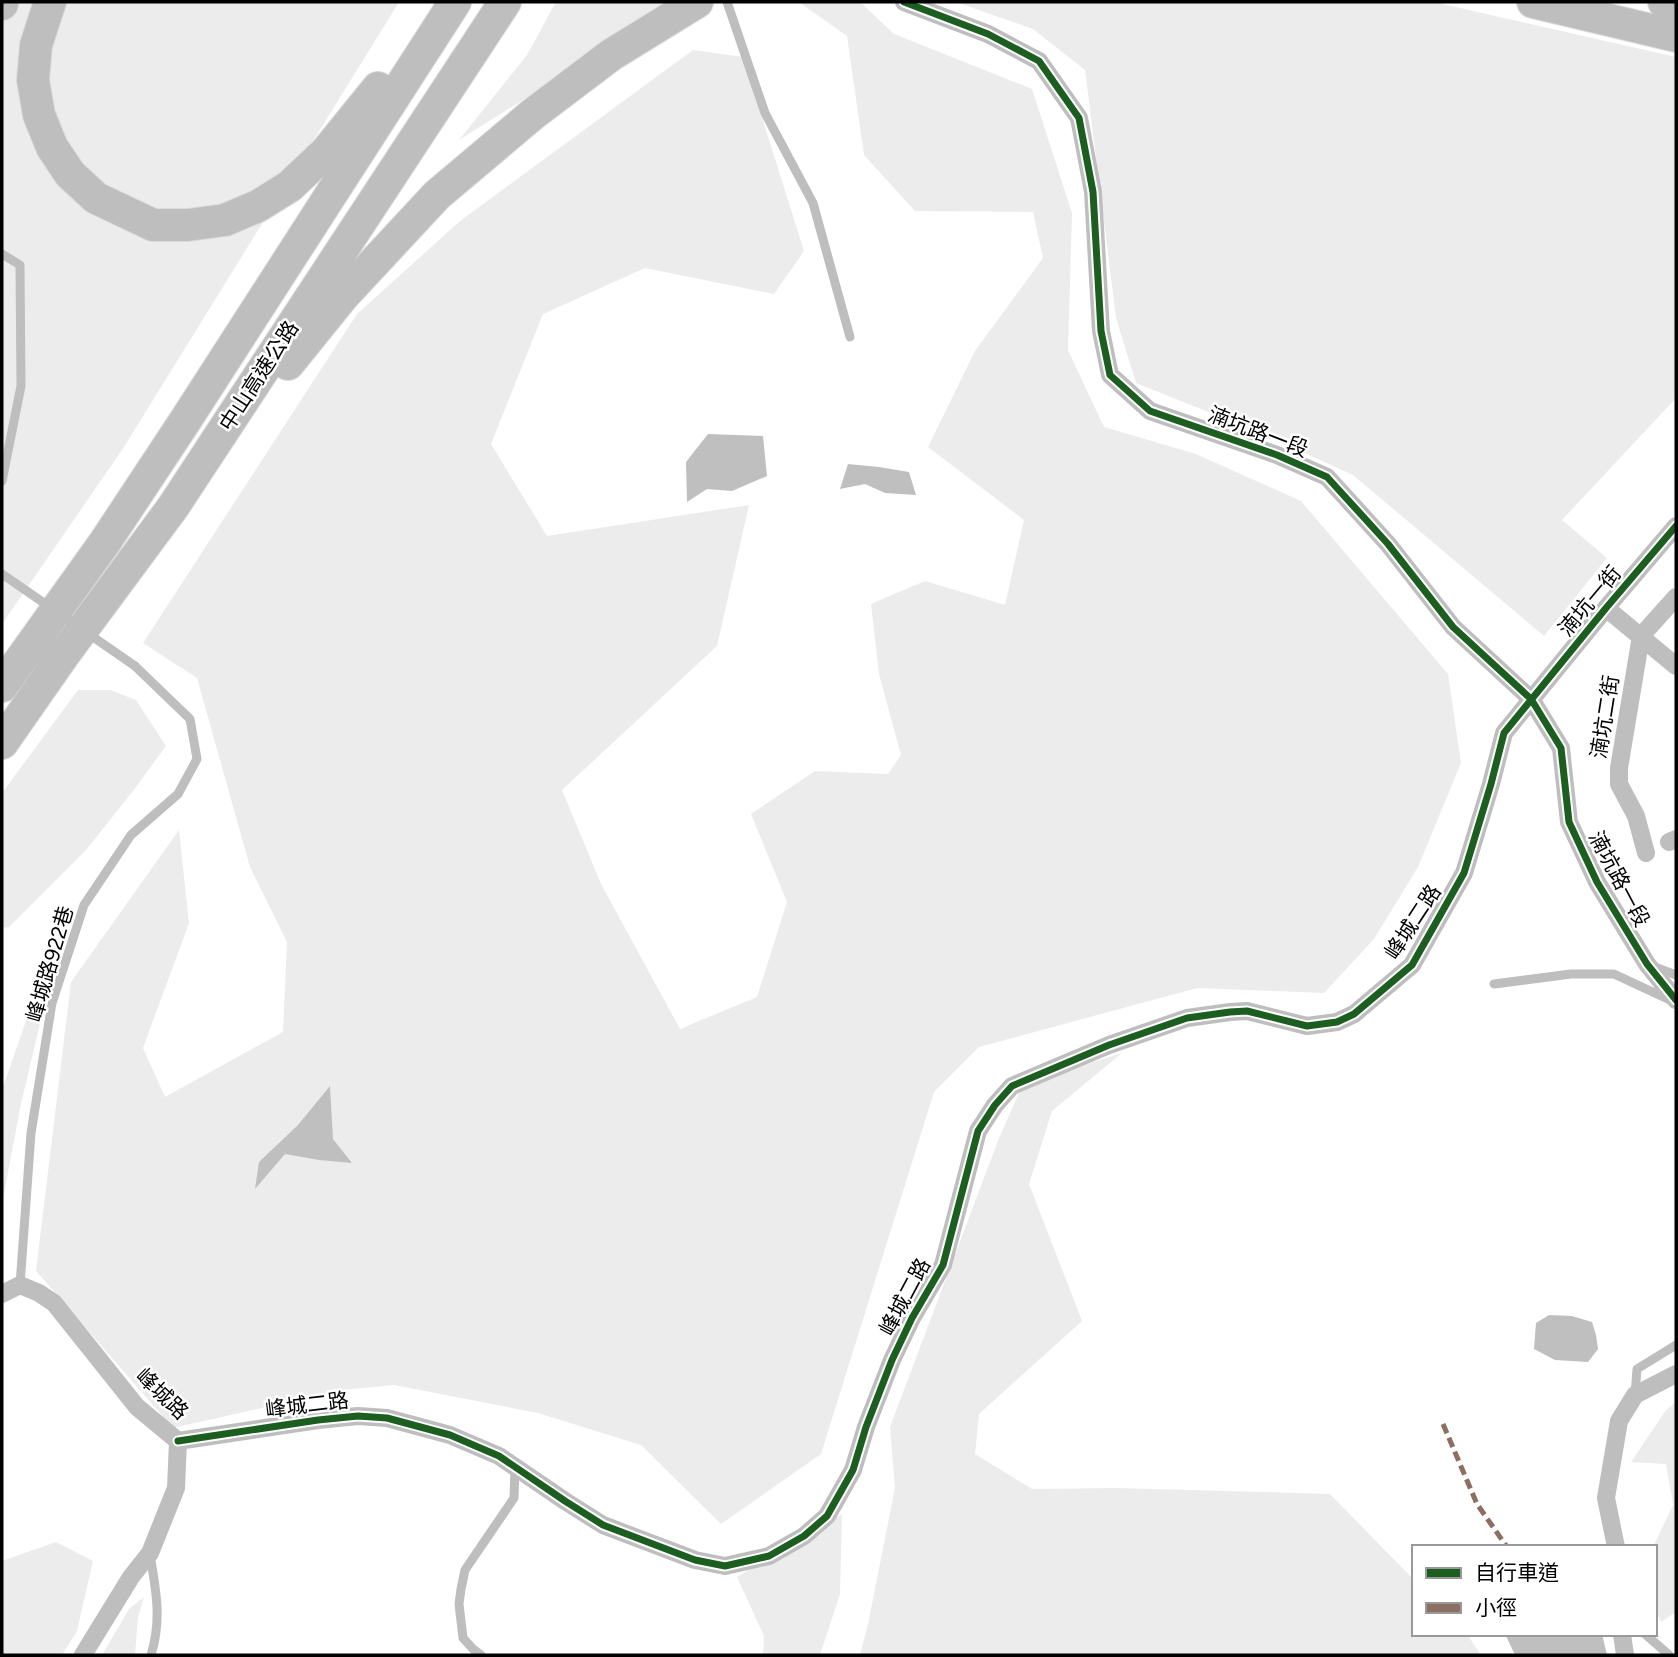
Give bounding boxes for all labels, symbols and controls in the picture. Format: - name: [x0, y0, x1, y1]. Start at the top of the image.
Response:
- street label: 中山高速公路: [214, 316, 303, 435]
- street label: 湳坑路一段: [1205, 401, 1312, 462]
- street label: 湳坑一街: [1553, 560, 1626, 641]
- street label: 湳坑二街: [1586, 673, 1623, 760]
- street label: 湳坑路一段: [1584, 827, 1655, 931]
- street label: 峰城二路: [1379, 880, 1446, 964]
- street label: 峰城路922巷: [21, 903, 78, 1025]
- street label: 峰城二路: [874, 1254, 935, 1340]
- street label: 峰城路: [131, 1363, 194, 1425]
- street label: 峰城二路: [264, 1387, 350, 1422]
- legend: [1412, 1545, 1657, 1636]
- text: 自行車道: [1475, 1560, 1559, 1585]
- text: 小徑: [1475, 1595, 1517, 1620]

